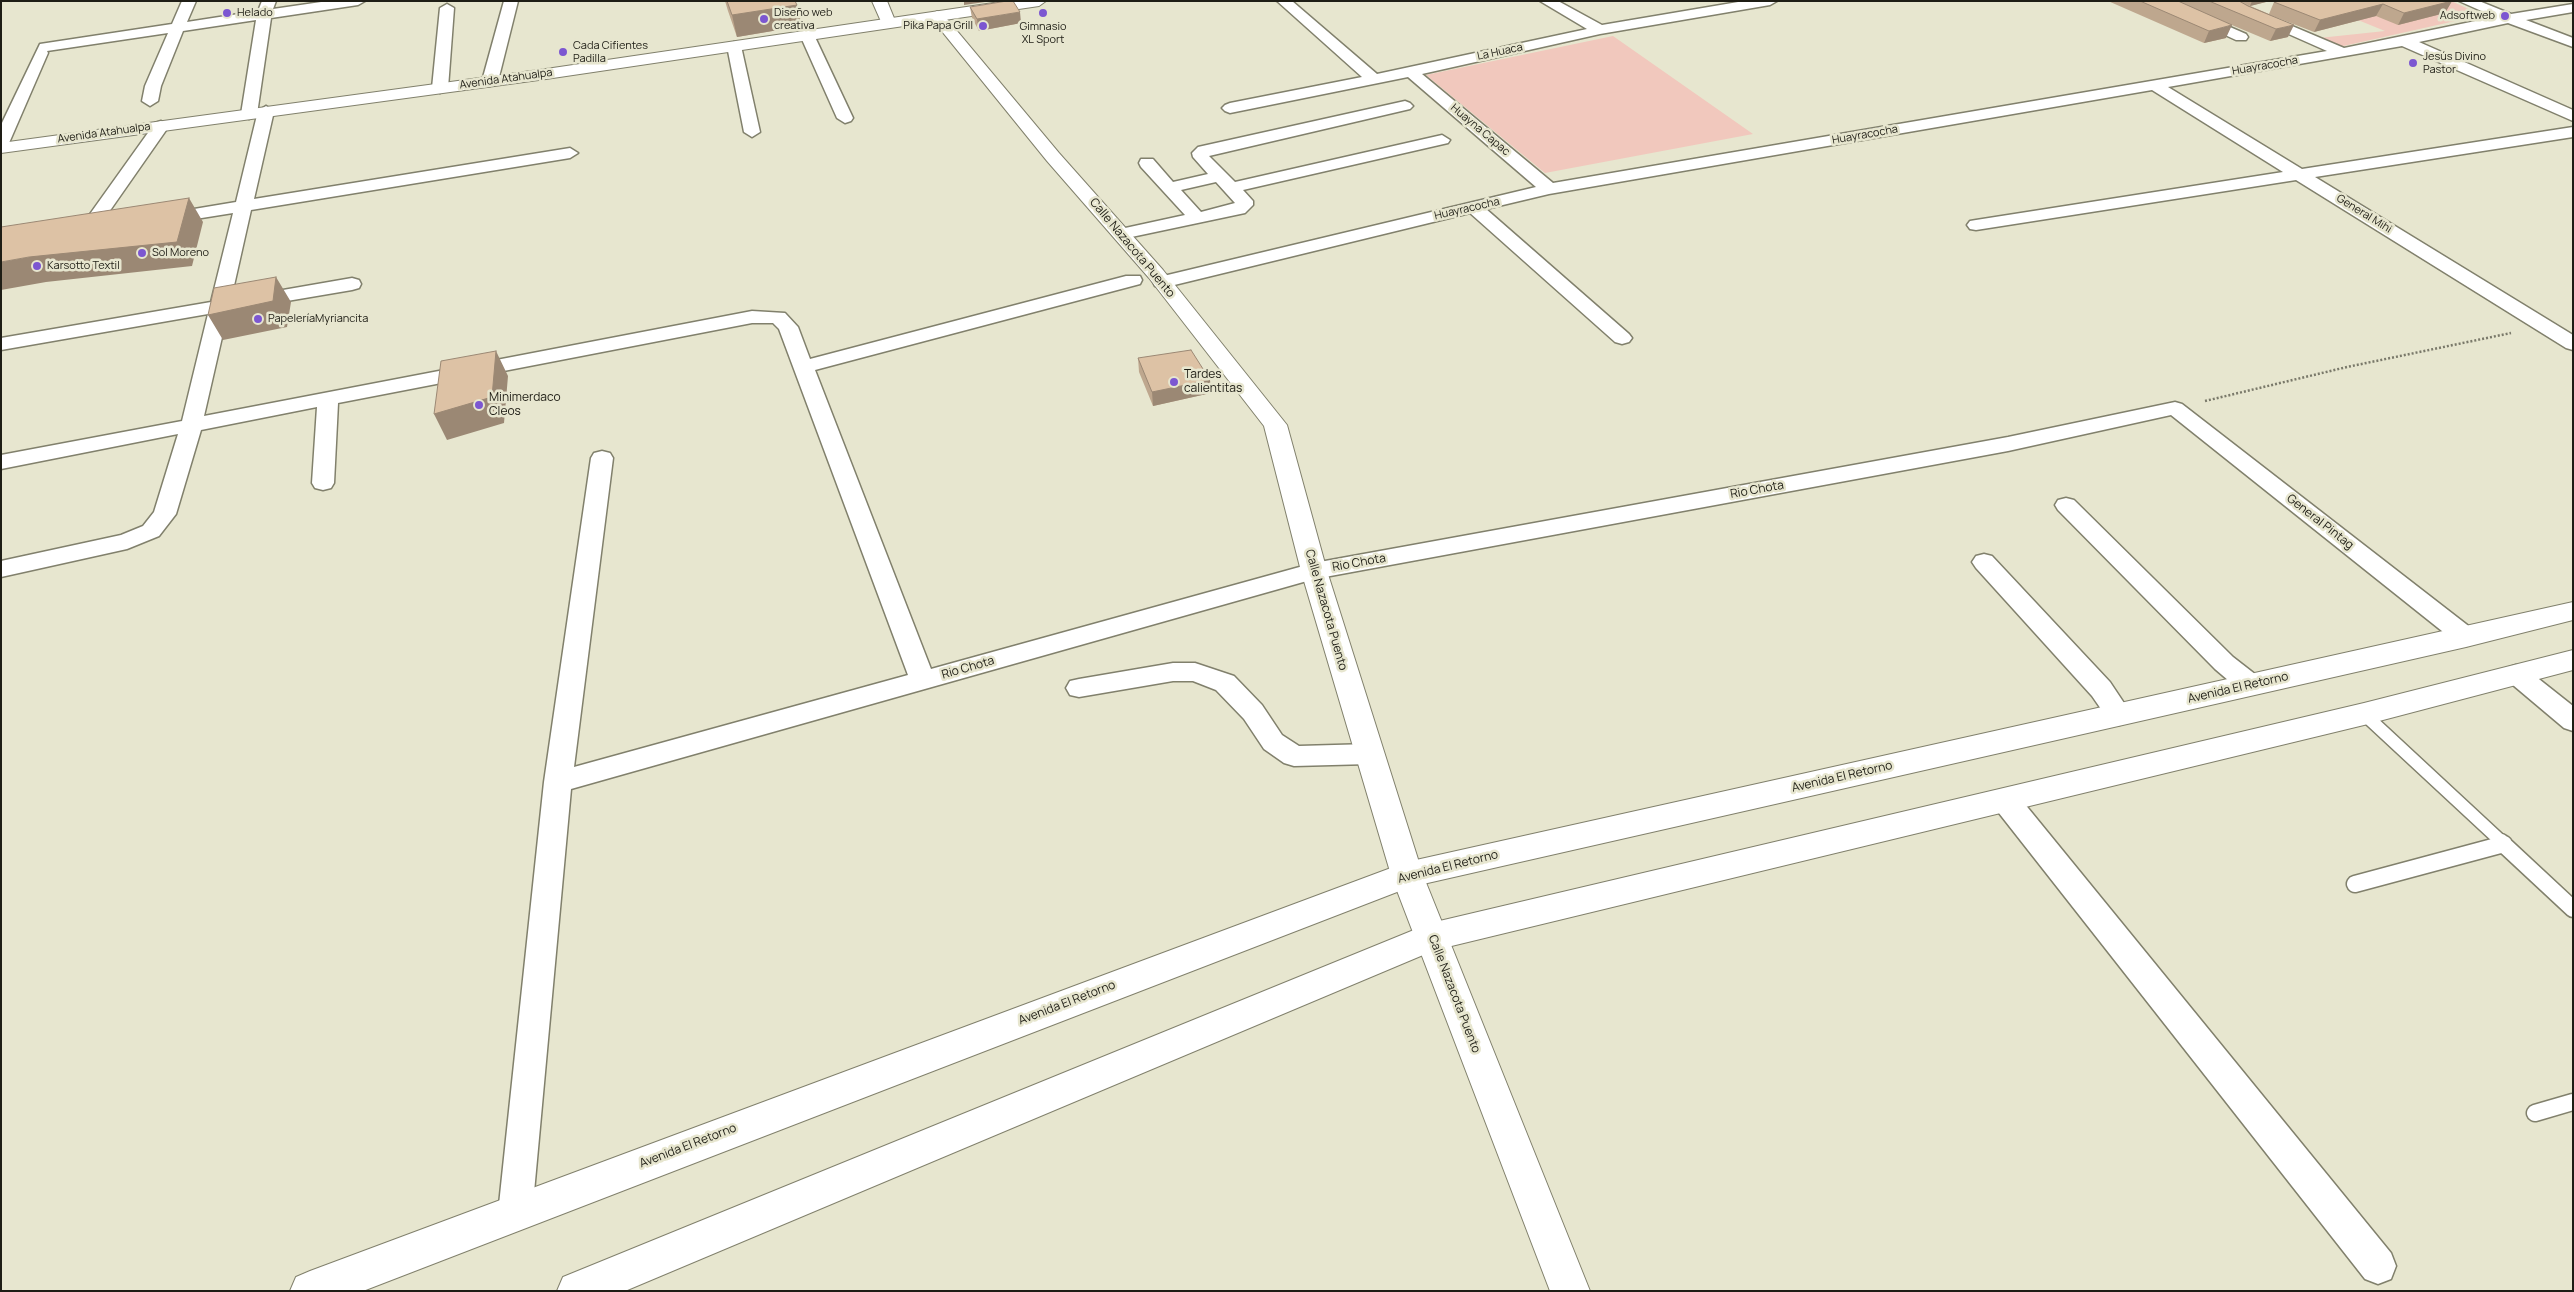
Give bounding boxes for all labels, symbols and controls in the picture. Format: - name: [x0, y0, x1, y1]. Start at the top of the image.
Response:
- place label: Helado: [237, 6, 273, 20]
- place label: Diseño web creativa: [774, 6, 833, 32]
- marker: Helado: [221, 7, 233, 19]
- marker: Gimnasio XL Sport: [1037, 7, 1049, 19]
- place label: Adsoftweb: [2440, 9, 2495, 23]
- marker: Adsoftweb: [2499, 10, 2511, 22]
- marker: Diseño web creativa: [758, 13, 770, 25]
- place label: Pika Papa Grill: [903, 19, 973, 33]
- marker: Pika Papa Grill: [977, 20, 989, 32]
- place label: Gimnasio XL Sport: [1019, 20, 1067, 46]
- place label: Cada Cifientes Padilla: [573, 39, 648, 65]
- street label: La Huaca: [1476, 41, 1524, 63]
- marker: Cada Cifientes Padilla: [557, 46, 569, 58]
- place label: Jesús Divino Pastor: [2423, 50, 2486, 76]
- street label: Huayracocha: [2231, 54, 2299, 78]
- marker: Jesús Divino Pastor: [2407, 57, 2419, 69]
- street label: Avenida Atahualpa: [459, 66, 553, 92]
- street label: Huayna Capac: [1448, 101, 1512, 159]
- street label: Avenida Atahualpa: [57, 120, 151, 146]
- street label: Huayracocha: [1831, 123, 1899, 147]
- street label: General Mihi: [2334, 192, 2394, 236]
- street label: Calle Nazacota Puento: [1086, 195, 1178, 301]
- street label: Huayracocha: [1433, 195, 1501, 223]
- place label: Sol Moreno: [152, 246, 209, 260]
- marker: Sol Moreno: [136, 247, 148, 259]
- place label: Karsotto Textil: [47, 259, 120, 273]
- marker: Karsotto Textil: [31, 260, 43, 272]
- place label: PapeleríaMyriancita: [268, 312, 368, 326]
- marker: PapeleríaMyriancita: [252, 313, 264, 325]
- place label: Tardes calientitas: [1184, 368, 1242, 396]
- marker: Tardes calientitas: [1168, 376, 1180, 388]
- place label: Minimerdaco Cleos: [489, 391, 561, 419]
- marker: Minimerdaco Cleos: [473, 399, 485, 411]
- street label: Rio Chota: [1729, 478, 1785, 502]
- street label: General Pintag: [2284, 491, 2356, 553]
- street label: Calle Nazacota Puento: [1302, 548, 1350, 672]
- street label: Rio Chota: [1331, 551, 1387, 575]
- street label: Rio Chota: [940, 654, 996, 682]
- street label: Avenida El Retorno: [2186, 669, 2290, 707]
- street label: Avenida El Retorno: [1790, 758, 1894, 796]
- street label: Avenida El Retorno: [1396, 848, 1500, 886]
- street label: Calle Nazacota Puento: [1425, 933, 1483, 1055]
- street label: Avenida El Retorno: [1016, 978, 1118, 1028]
- street label: Avenida El Retorno: [637, 1121, 739, 1171]

